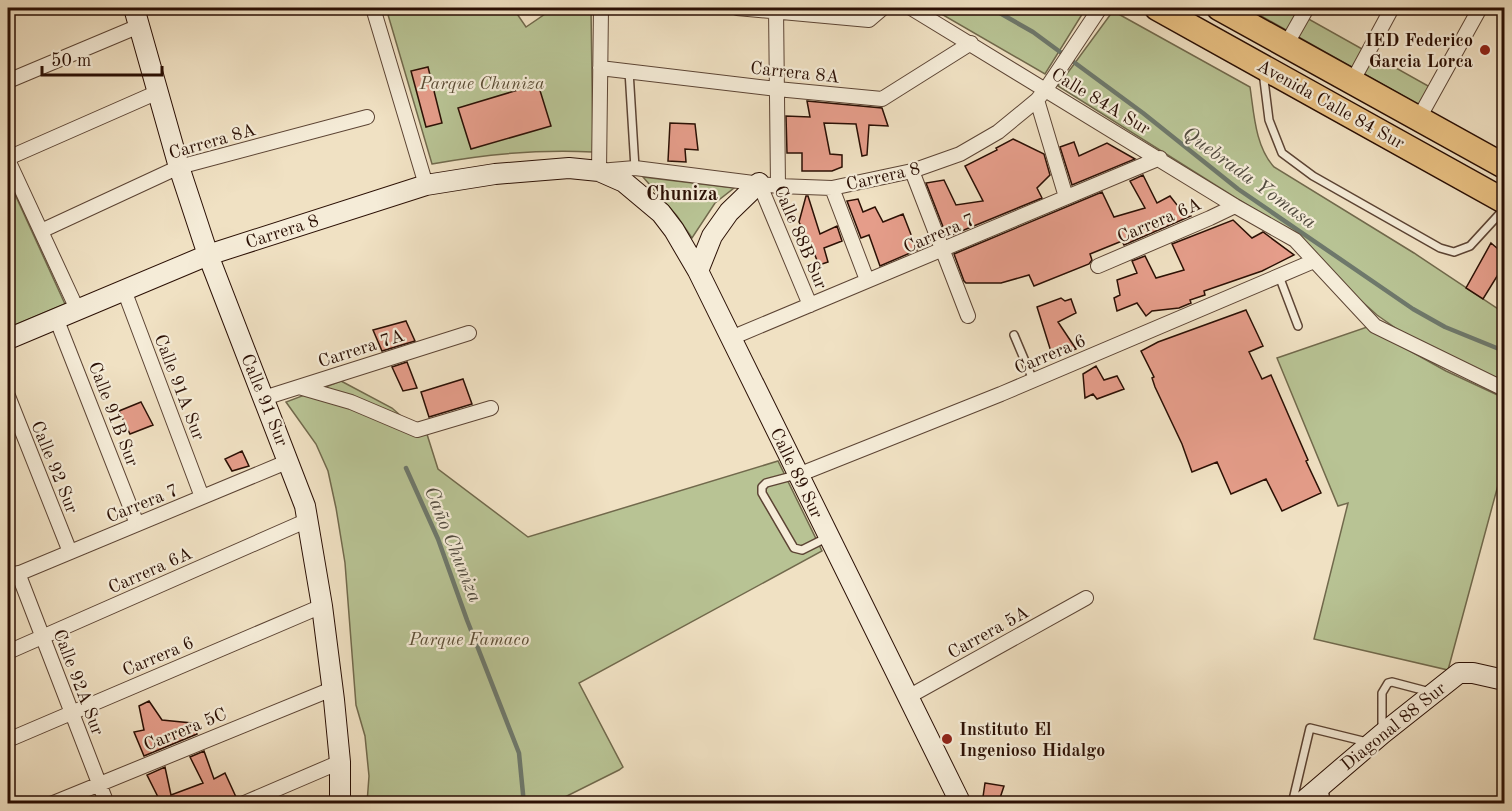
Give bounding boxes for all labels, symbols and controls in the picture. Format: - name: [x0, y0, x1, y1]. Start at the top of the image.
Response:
- place label: IED Federico Garcia Lorca: [1365, 32, 1473, 71]
- scale bar: [42, 39, 162, 77]
- marker: IED Federico Garcia Lorca: [1478, 43, 1492, 57]
- text: 50 m: [51, 52, 91, 70]
- street label: Avenida Calle 84 Sur: [1254, 57, 1408, 153]
- street label: Carrera 8A: [749, 59, 841, 87]
- street label: Calle 84A Sur: [1048, 65, 1154, 139]
- park label: Parque Chuniza: [418, 75, 545, 93]
- street label: Carrera 8A: [167, 121, 258, 163]
- water label: Quebrada Yomasa: [1179, 124, 1319, 234]
- street label: Carrera 8: [844, 160, 922, 194]
- street label: Calle 88B Sur: [770, 183, 830, 292]
- district label: Chuniza: [646, 185, 718, 205]
- street label: Carrera 6A: [1115, 195, 1204, 247]
- street label: Carrera 7: [901, 211, 978, 257]
- street label: Carrera 8: [244, 212, 321, 252]
- street label: Carrera 7A: [316, 326, 407, 371]
- street label: Calle 91A Sur: [151, 332, 208, 443]
- street label: Carrera 6: [1012, 332, 1089, 378]
- street label: Calle 91 Sur: [237, 352, 291, 450]
- street label: Calle 91B Sur: [85, 360, 141, 470]
- street label: Calle 92 Sur: [27, 419, 81, 517]
- street label: Calle 89 Sur: [767, 425, 826, 522]
- street label: Carrera 7: [104, 481, 181, 526]
- water label: Caño Chuniza: [420, 484, 485, 606]
- street label: Carrera 6A: [106, 544, 195, 597]
- street label: Carrera 5A: [945, 603, 1032, 662]
- street label: Calle 92A Sur: [50, 627, 107, 738]
- park label: Parque Famaco: [408, 631, 529, 649]
- street label: Carrera 6: [120, 634, 197, 680]
- street label: Diagonal 88 Sur: [1338, 679, 1450, 774]
- street label: Carrera 5C: [141, 705, 229, 755]
- place label: Instituto El Ingenioso Hidalgo: [959, 721, 1105, 760]
- marker: Instituto El Ingenioso Hidalgo: [940, 732, 954, 746]

